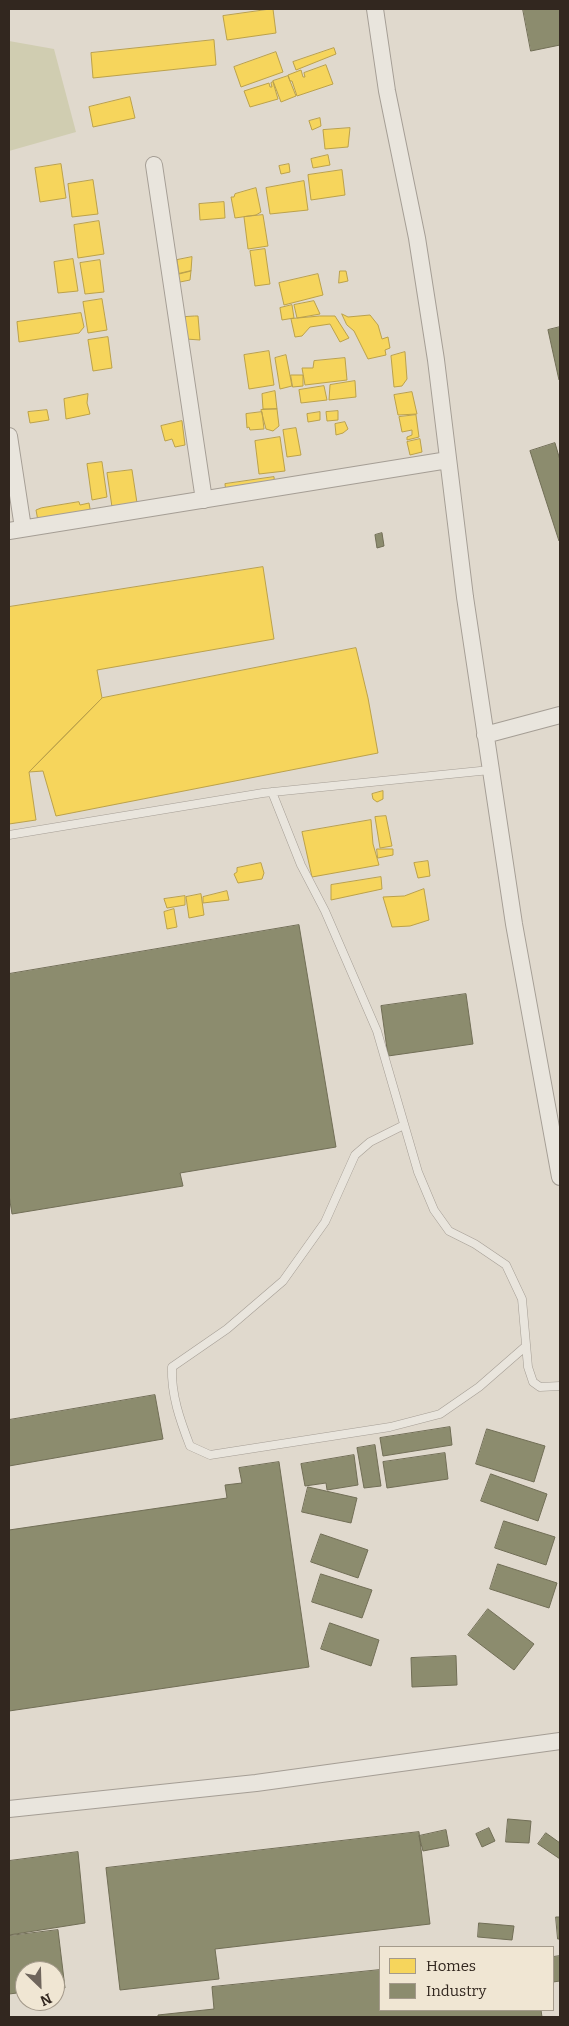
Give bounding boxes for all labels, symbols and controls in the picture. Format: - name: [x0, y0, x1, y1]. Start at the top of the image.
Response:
- legend: [379, 1946, 554, 2011]
- text: Homes: [426, 1957, 476, 1975]
- north arrow: [15, 1961, 65, 2011]
- text: Industry: [426, 1982, 486, 2000]
- text: N: [38, 1989, 54, 2009]

